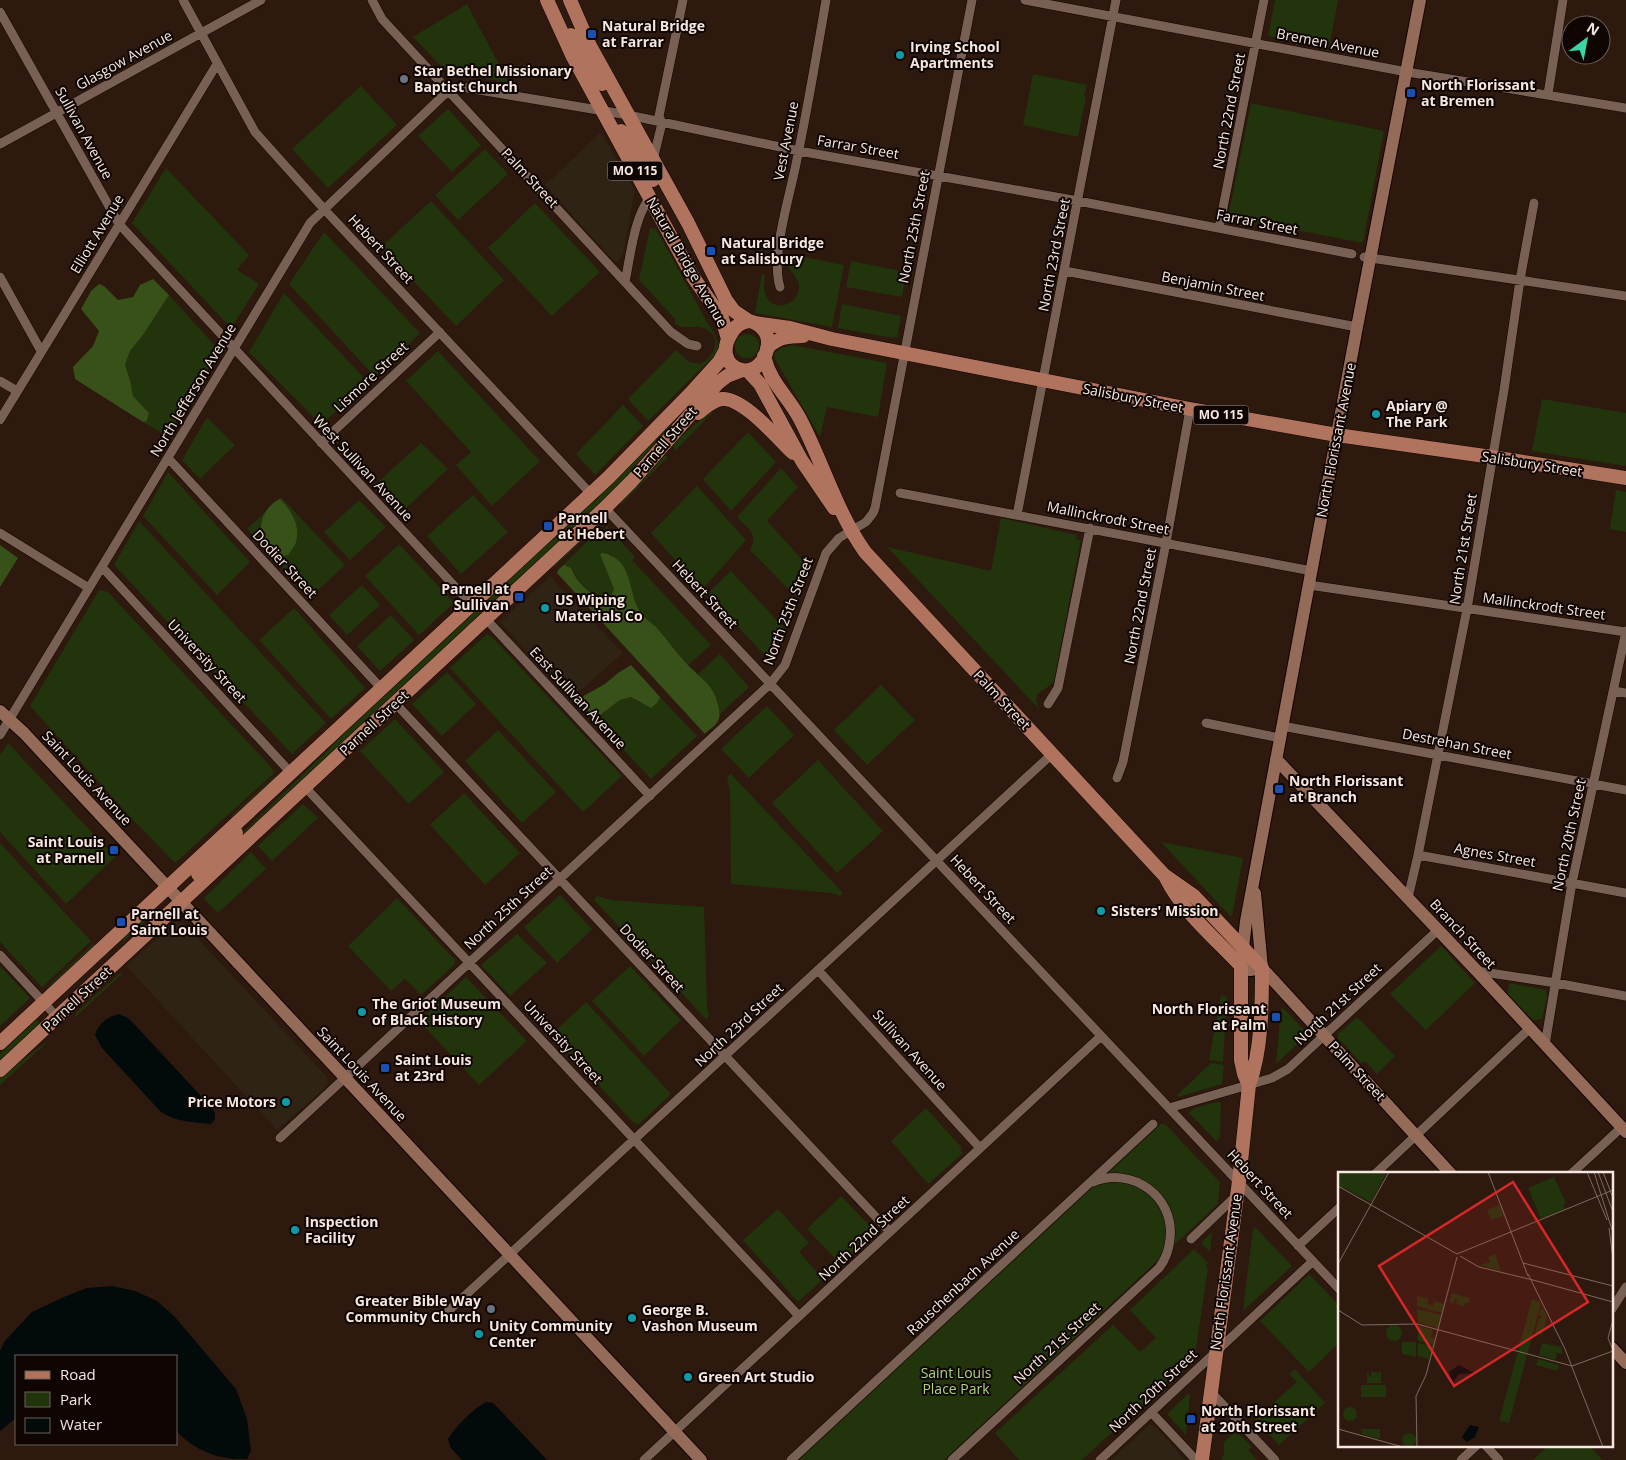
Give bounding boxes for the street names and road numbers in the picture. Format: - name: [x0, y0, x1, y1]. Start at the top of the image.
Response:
- street label: Bremen Avenue: [1275, 23, 1381, 62]
- street label: Glasgow Avenue: [72, 25, 175, 94]
- street label: North 22nd Street: [1208, 51, 1249, 171]
- street label: Sullivan Avenue: [51, 83, 118, 182]
- street label: Vest Avenue: [769, 100, 803, 182]
- street label: Farrar Street: [816, 130, 900, 163]
- street label: Palm Street: [498, 144, 563, 212]
- road number: MO 115: [608, 162, 662, 180]
- street label: North 25th Street: [893, 169, 934, 285]
- street label: Elliott Avenue: [65, 191, 128, 277]
- street label: Natural Bridge Avenue: [642, 193, 733, 330]
- street label: North 23rd Street: [1033, 197, 1074, 313]
- street label: Farrar Street: [1215, 204, 1300, 239]
- street label: Hebert Street: [344, 210, 418, 287]
- street label: Benjamin Street: [1160, 266, 1266, 305]
- street label: North Jefferson Avenue: [145, 319, 240, 460]
- street label: Lismore Street: [329, 337, 412, 416]
- street label: North Florissant Avenue: [1311, 361, 1360, 519]
- street label: Salisbury Street: [1081, 378, 1185, 417]
- street label: Parnell Street: [629, 402, 701, 481]
- road number: MO 115: [1194, 406, 1248, 424]
- street label: West Sullivan Avenue: [309, 410, 418, 525]
- street label: Salisbury Street: [1480, 446, 1584, 481]
- street label: North 21st Street: [1444, 492, 1481, 606]
- street label: Mallinckrodt Street: [1045, 496, 1171, 539]
- street label: Dodier Street: [249, 525, 322, 602]
- street label: North 22nd Street: [1119, 546, 1160, 666]
- street label: North 25th Street: [758, 554, 817, 668]
- street label: Hebert Street: [668, 555, 742, 632]
- street label: Mallinckrodt Street: [1481, 587, 1607, 624]
- street label: University Street: [164, 615, 251, 707]
- street label: East Sullivan Avenue: [526, 642, 631, 753]
- street label: Palm Street: [970, 666, 1035, 734]
- street label: Parnell Street: [335, 686, 412, 760]
- street label: Destrehan Street: [1401, 724, 1513, 763]
- street label: Saint Louis Avenue: [38, 726, 136, 829]
- street label: North 20th Street: [1547, 777, 1590, 893]
- street label: Agnes Street: [1453, 838, 1537, 871]
- street label: Hebert Street: [946, 850, 1020, 927]
- street label: North 25th Street: [459, 862, 556, 954]
- street label: Branch Street: [1426, 895, 1501, 973]
- street label: Dodier Street: [616, 919, 689, 996]
- street label: North 21st Street: [1290, 958, 1385, 1049]
- street label: Parnell Street: [38, 962, 115, 1036]
- street label: North 23rd Street: [690, 978, 787, 1071]
- street label: University Street: [520, 996, 607, 1088]
- street label: Sullivan Avenue: [869, 1005, 952, 1094]
- street label: Saint Louis Avenue: [313, 1022, 411, 1125]
- street label: Palm Street: [1325, 1037, 1390, 1105]
- street label: Hebert Street: [1223, 1145, 1297, 1222]
- street label: North 22nd Street: [814, 1191, 913, 1285]
- street label: North Florissant Avenue: [1205, 1193, 1246, 1351]
- street label: Rauschenbach Avenue: [902, 1224, 1023, 1339]
- street label: North 21st Street: [1009, 1297, 1104, 1388]
- street label: North 20th Street: [1104, 1345, 1201, 1437]

